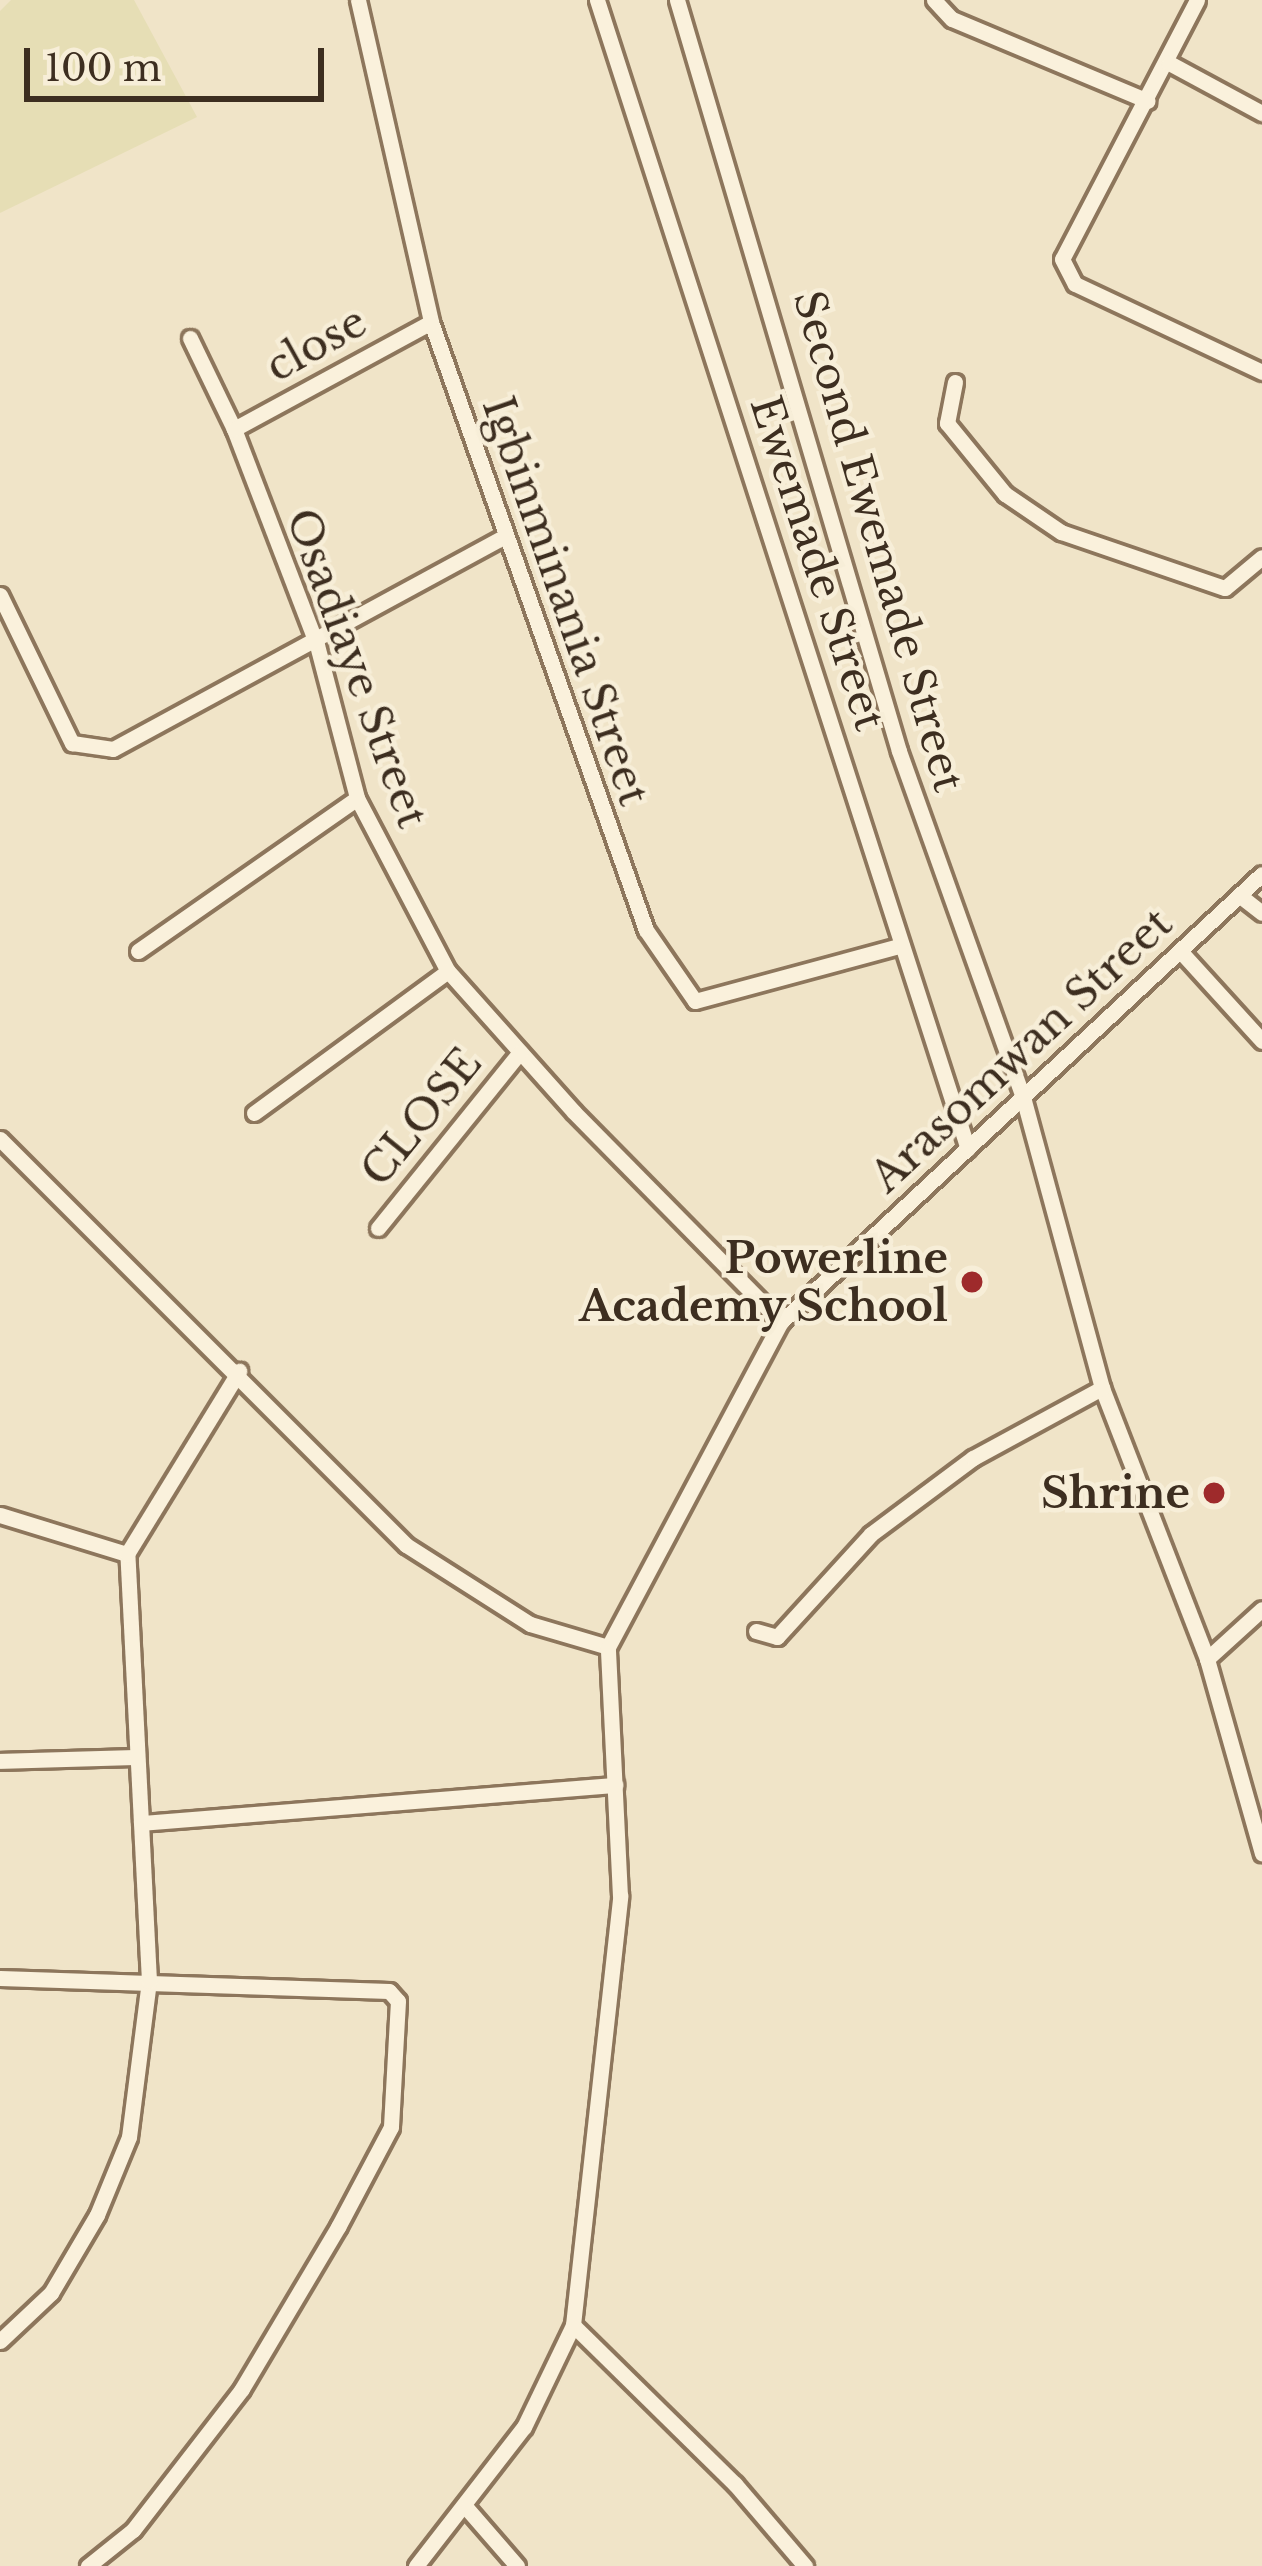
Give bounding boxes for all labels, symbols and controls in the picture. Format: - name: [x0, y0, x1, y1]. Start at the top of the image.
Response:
- scale bar: [30, 24, 330, 98]
- text: 100 m: [45, 46, 161, 91]
- street label: Second Ewemade Street: [783, 285, 975, 797]
- street label: close: [257, 296, 375, 392]
- street label: Igbinminania Street: [472, 390, 660, 812]
- street label: Ewemade Street: [740, 390, 896, 736]
- street label: Osadiaye Street: [276, 502, 438, 834]
- street label: Arasomwan Street: [860, 898, 1182, 1202]
- street label: CLOSE: [351, 1038, 491, 1196]
- place label: Powerline Academy School: [578, 1233, 948, 1332]
- marker: Powerline Academy School: [959, 1269, 985, 1295]
- place label: Shrine: [1041, 1468, 1190, 1518]
- marker: Shrine: [1201, 1480, 1227, 1506]

